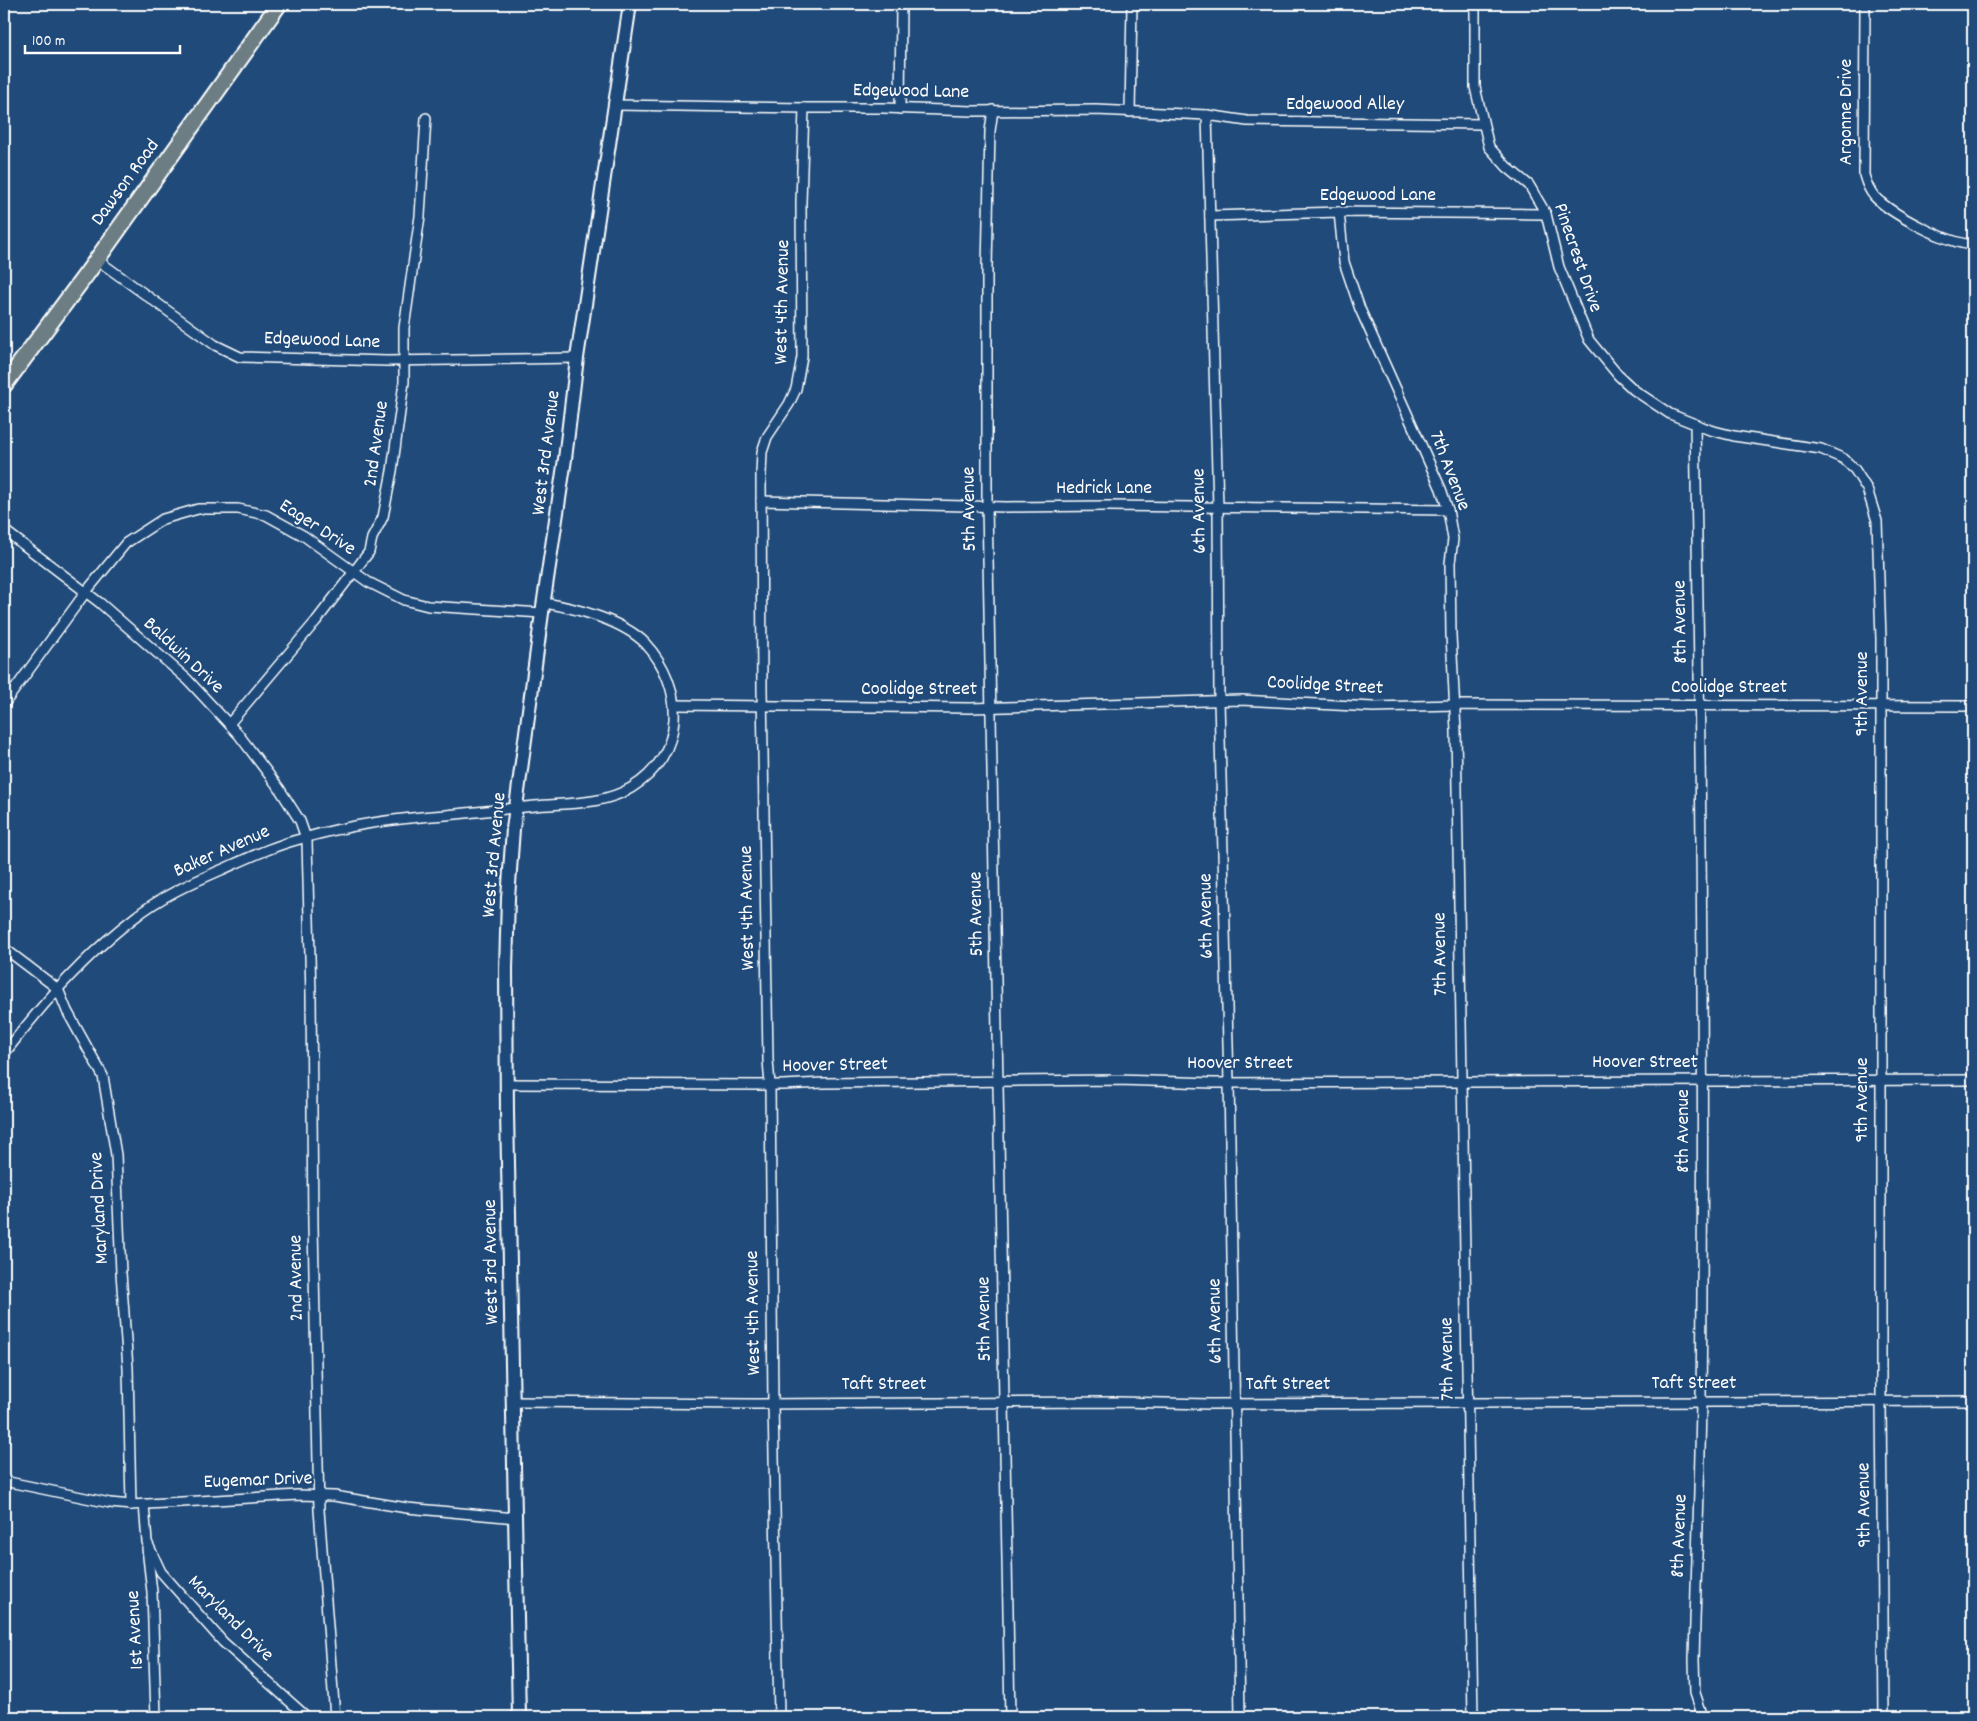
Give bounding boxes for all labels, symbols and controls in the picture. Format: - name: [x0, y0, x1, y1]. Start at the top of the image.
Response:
- scale bar: [25, 22, 180, 54]
- text: 100 m: [32, 31, 65, 53]
- street label: Argonne Drive: [1833, 59, 1861, 165]
- street label: Edgewood Lane: [853, 77, 970, 107]
- street label: Edgewood Alley: [1286, 91, 1405, 119]
- street label: Dawson Road: [85, 134, 167, 232]
- street label: Edgewood Lane: [1320, 182, 1436, 210]
- street label: Pinecrest Drive: [1545, 200, 1609, 317]
- street label: West 4th Avenue: [768, 239, 798, 365]
- street label: Edgewood Lane: [263, 325, 381, 357]
- street label: West 3rd Avenue: [525, 389, 569, 517]
- street label: 2nd Avenue: [357, 399, 397, 489]
- street label: 7th Avenue: [1421, 427, 1477, 515]
- street label: 5th Avenue: [955, 466, 985, 552]
- street label: 6th Avenue: [1185, 468, 1215, 554]
- street label: Hedrick Lane: [1056, 475, 1152, 503]
- street label: Eager Drive: [273, 493, 361, 563]
- street label: 8th Avenue: [1666, 580, 1696, 664]
- street label: Baldwin Drive: [136, 611, 230, 701]
- street label: 9th Avenue: [1849, 651, 1877, 737]
- street label: Coolidge Street: [1266, 669, 1384, 703]
- street label: Coolidge Street: [1671, 674, 1787, 702]
- street label: Coolidge Street: [861, 676, 977, 704]
- street label: West 3rd Avenue: [476, 791, 514, 919]
- street label: Baker Avenue: [169, 818, 275, 886]
- street label: West 4th Avenue: [733, 845, 763, 971]
- street label: 5th Avenue: [962, 871, 992, 957]
- street label: 6th Avenue: [1192, 873, 1222, 959]
- street label: 7th Avenue: [1426, 912, 1456, 996]
- street label: Hoover Street: [1592, 1049, 1698, 1077]
- street label: Hoover Street: [1187, 1050, 1293, 1078]
- street label: Hoover Street: [782, 1051, 888, 1081]
- street label: 9th Avenue: [1849, 1057, 1877, 1143]
- street label: 8th Avenue: [1670, 1089, 1698, 1173]
- street label: Maryland Drive: [83, 1151, 117, 1265]
- street label: West 3rd Avenue: [477, 1199, 507, 1325]
- street label: 2nd Avenue: [282, 1234, 312, 1322]
- street label: West 4th Avenue: [739, 1250, 769, 1376]
- street label: 5th Avenue: [970, 1276, 1000, 1362]
- street label: 6th Avenue: [1201, 1278, 1231, 1364]
- street label: 7th Avenue: [1433, 1317, 1463, 1401]
- street label: Taft Street: [1652, 1370, 1736, 1398]
- street label: Taft Street: [842, 1371, 926, 1399]
- street label: Taft Street: [1246, 1371, 1330, 1399]
- street label: 9th Avenue: [1850, 1462, 1880, 1548]
- street label: Eugemar Drive: [203, 1465, 313, 1497]
- street label: 8th Avenue: [1665, 1493, 1695, 1578]
- street label: Maryland Drive: [180, 1569, 280, 1669]
- street label: 1st Avenue: [120, 1589, 152, 1670]

